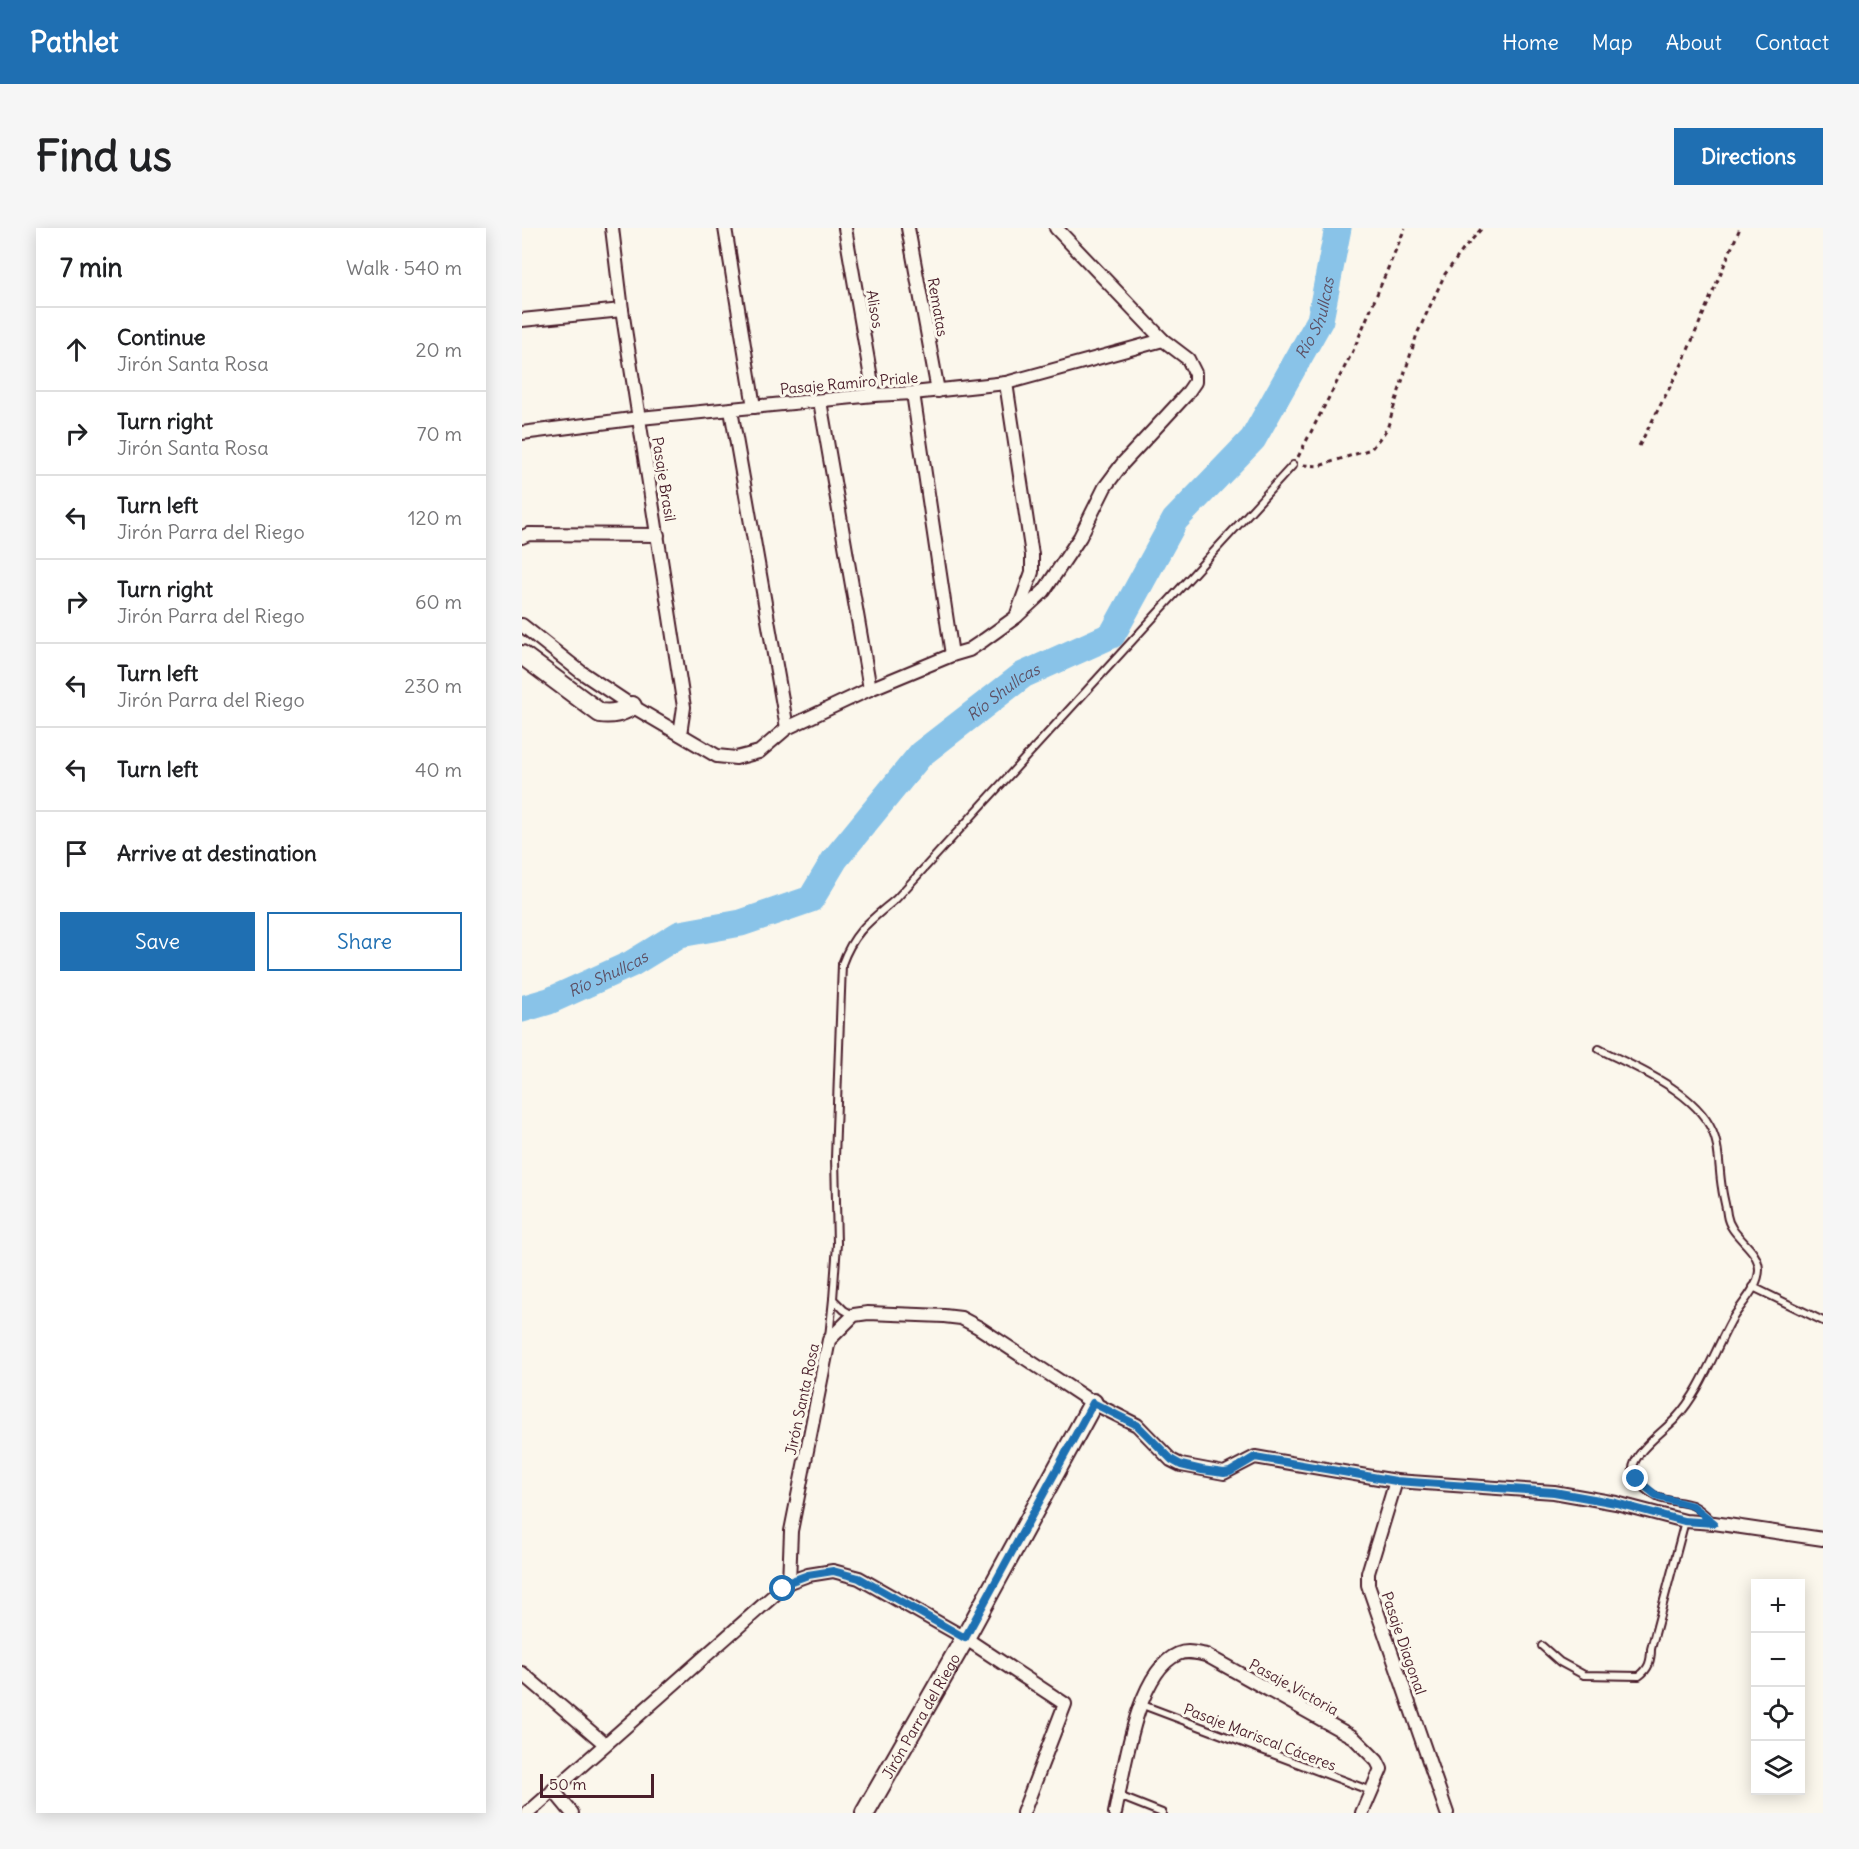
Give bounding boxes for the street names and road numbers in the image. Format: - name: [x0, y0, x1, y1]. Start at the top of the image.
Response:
- street label: Rematas: [923, 276, 953, 338]
- street label: Alisos: [862, 288, 888, 330]
- street label: Pasaje Ramiro Priale: [779, 367, 919, 399]
- street label: Pasaje Brasil: [648, 435, 680, 523]
- street label: Jirón Santa Rosa: [781, 1341, 823, 1457]
- street label: Pasaje Diagonal: [1378, 1589, 1430, 1697]
- street label: Jirón Parra del Riego: [877, 1650, 964, 1782]
- street label: Pasaje Victoria: [1246, 1655, 1343, 1720]
- street label: Pasaje Mariscal Cáceres: [1181, 1699, 1339, 1775]

